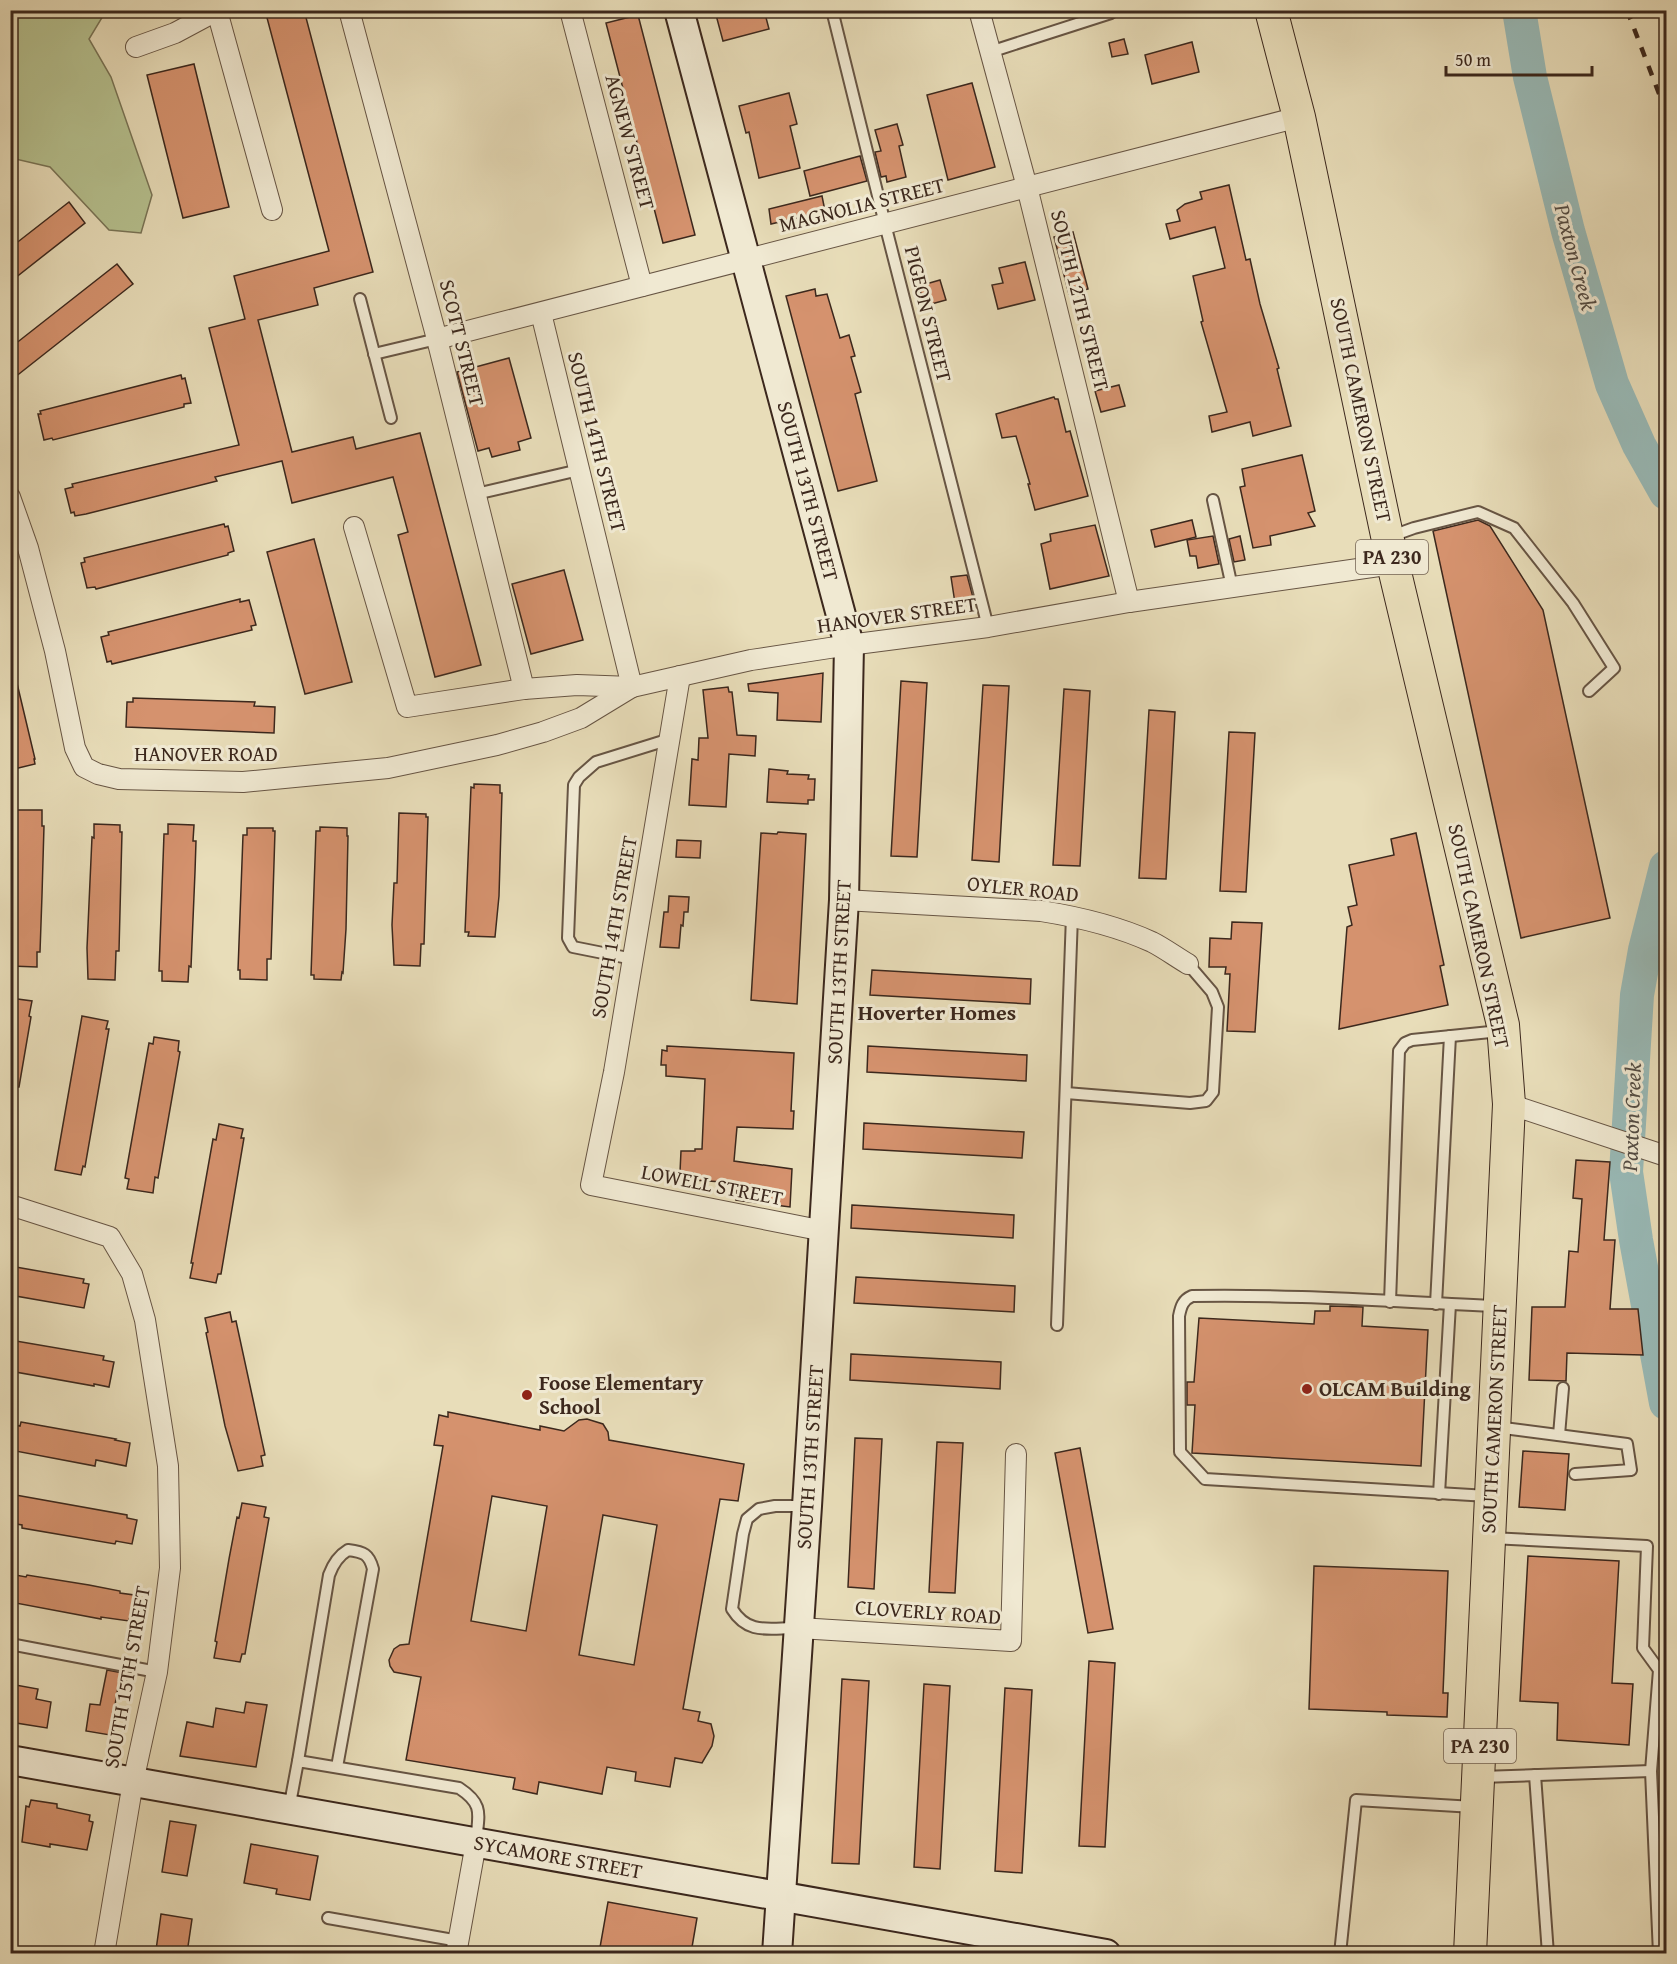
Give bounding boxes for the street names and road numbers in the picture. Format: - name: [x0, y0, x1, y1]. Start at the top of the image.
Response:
- street label: AGNEW STREET: [598, 71, 663, 213]
- street label: MAGNOLIA STREET: [776, 169, 948, 240]
- street label: SOUTH 12TH STREET: [1043, 206, 1118, 394]
- street label: PIGEON STREET: [897, 243, 960, 385]
- street label: SCOTT STREET: [432, 276, 493, 410]
- street label: SOUTH CAMERON STREET: [1323, 295, 1400, 525]
- street label: SOUTH 14TH STREET: [560, 348, 635, 536]
- street label: SOUTH 13TH STREET: [770, 398, 847, 584]
- road number: PA 230: [1356, 540, 1428, 574]
- street label: HANOVER STREET: [815, 588, 979, 641]
- street label: HANOVER ROAD: [134, 738, 278, 769]
- street label: SOUTH CAMERON STREET: [1441, 821, 1518, 1051]
- street label: SOUTH 14TH STREET: [582, 833, 645, 1021]
- street label: OYLER ROAD: [966, 867, 1080, 910]
- street label: SOUTH 13TH STREET: [818, 879, 859, 1065]
- street label: LOWELL STREET: [639, 1156, 786, 1213]
- street label: SOUTH CAMERON STREET: [1472, 1304, 1515, 1534]
- street label: SOUTH 13TH STREET: [788, 1363, 831, 1550]
- street label: SOUTH 15TH STREET: [95, 1583, 158, 1771]
- street label: CLOVERLY ROAD: [854, 1591, 1002, 1632]
- road number: PA 230: [1444, 1729, 1516, 1763]
- street label: SYCAMORE STREET: [471, 1826, 645, 1887]

